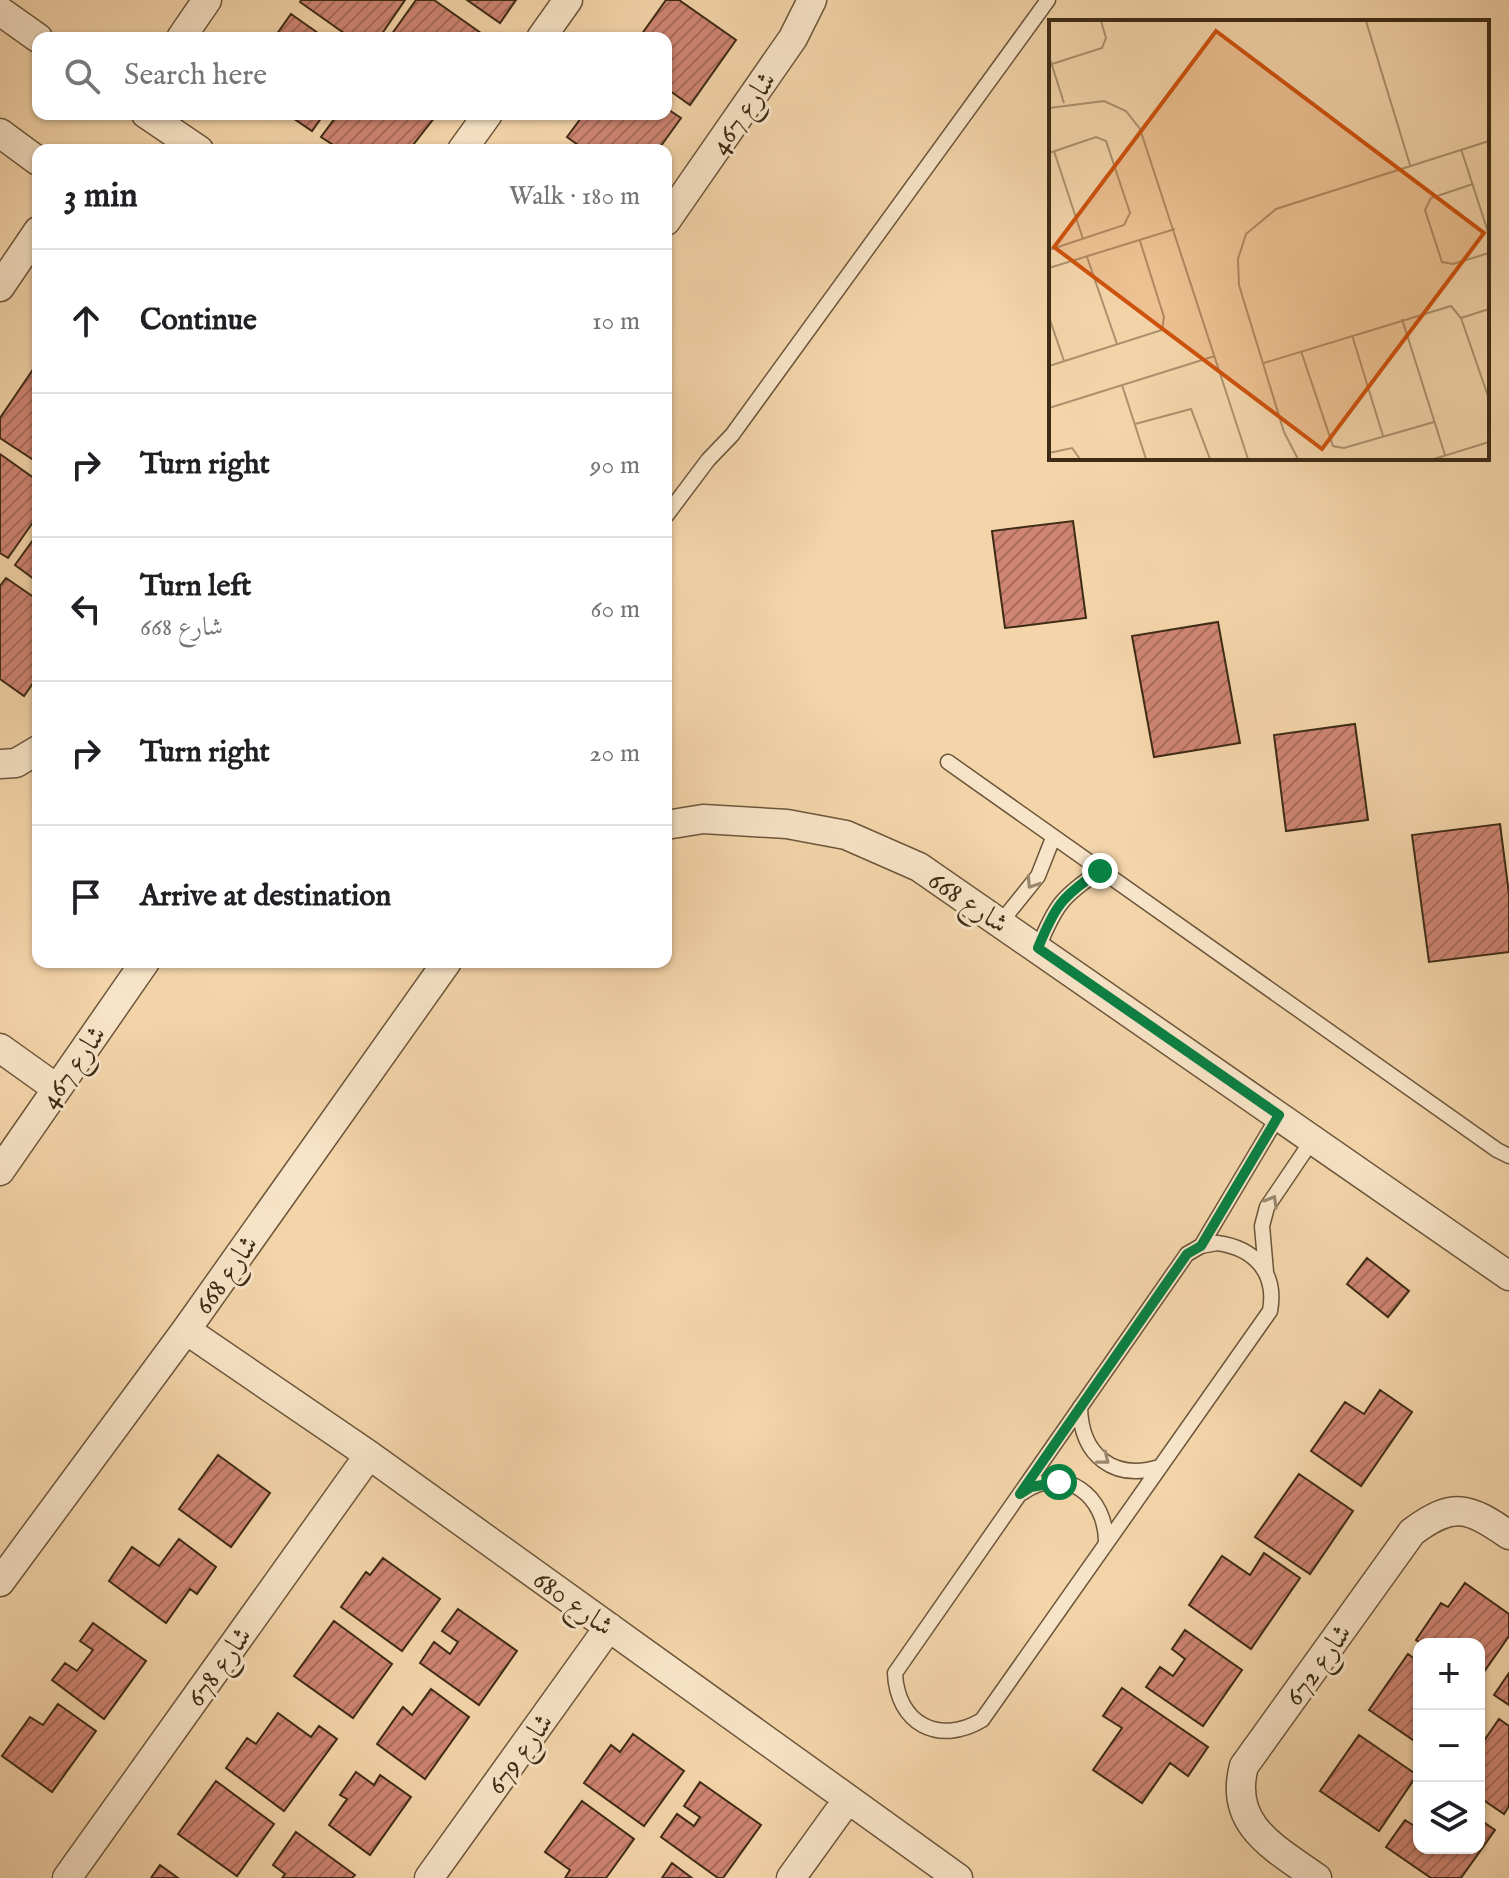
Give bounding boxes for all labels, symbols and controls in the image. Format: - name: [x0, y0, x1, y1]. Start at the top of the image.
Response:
- inset map: [1049, 20, 1489, 460]
- search box: [32, 32, 672, 120]
- icon: search: [60, 54, 104, 98]
- text: Search here: [124, 57, 267, 95]
- street label: شارع 467: [703, 65, 788, 164]
- text: 3 min: [64, 175, 138, 218]
- text: Walk · 180 m: [509, 180, 640, 213]
- icon: ahead: [64, 299, 108, 343]
- text: Continue: [140, 302, 257, 340]
- text: 10 m: [592, 305, 640, 338]
- icon: right: [64, 443, 108, 487]
- text: Turn right: [140, 446, 270, 484]
- text: 90 m: [590, 449, 640, 482]
- text: Turn left: [140, 568, 251, 606]
- icon: left: [64, 587, 108, 631]
- text: 60 m: [591, 593, 640, 626]
- text: شارع 668: [140, 611, 223, 644]
- icon: right: [64, 731, 108, 775]
- text: Turn right: [140, 734, 270, 772]
- text: 20 m: [589, 737, 640, 770]
- route end: [1082, 853, 1118, 889]
- street label: شارع 668: [919, 864, 1014, 946]
- icon: arrive: [64, 875, 108, 919]
- one-way arrow: [1027, 875, 1042, 889]
- text: Arrive at destination: [140, 878, 391, 916]
- street label: شارع 467: [33, 1019, 118, 1118]
- one-way arrow: [1262, 1195, 1277, 1209]
- street label: شارع 668: [187, 1229, 270, 1324]
- one-way arrow: [1095, 1450, 1110, 1464]
- route start: [1041, 1464, 1077, 1500]
- street label: شارع 680: [523, 1563, 620, 1648]
- street label: شارع 672: [1278, 1618, 1364, 1716]
- street label: شارع 678: [179, 1621, 264, 1717]
- map controls: [1413, 1638, 1485, 1854]
- button: +: [1413, 1638, 1485, 1710]
- street label: شارع 679: [480, 1707, 565, 1804]
- button: −: [1413, 1710, 1485, 1782]
- button: layers: [1413, 1782, 1485, 1854]

